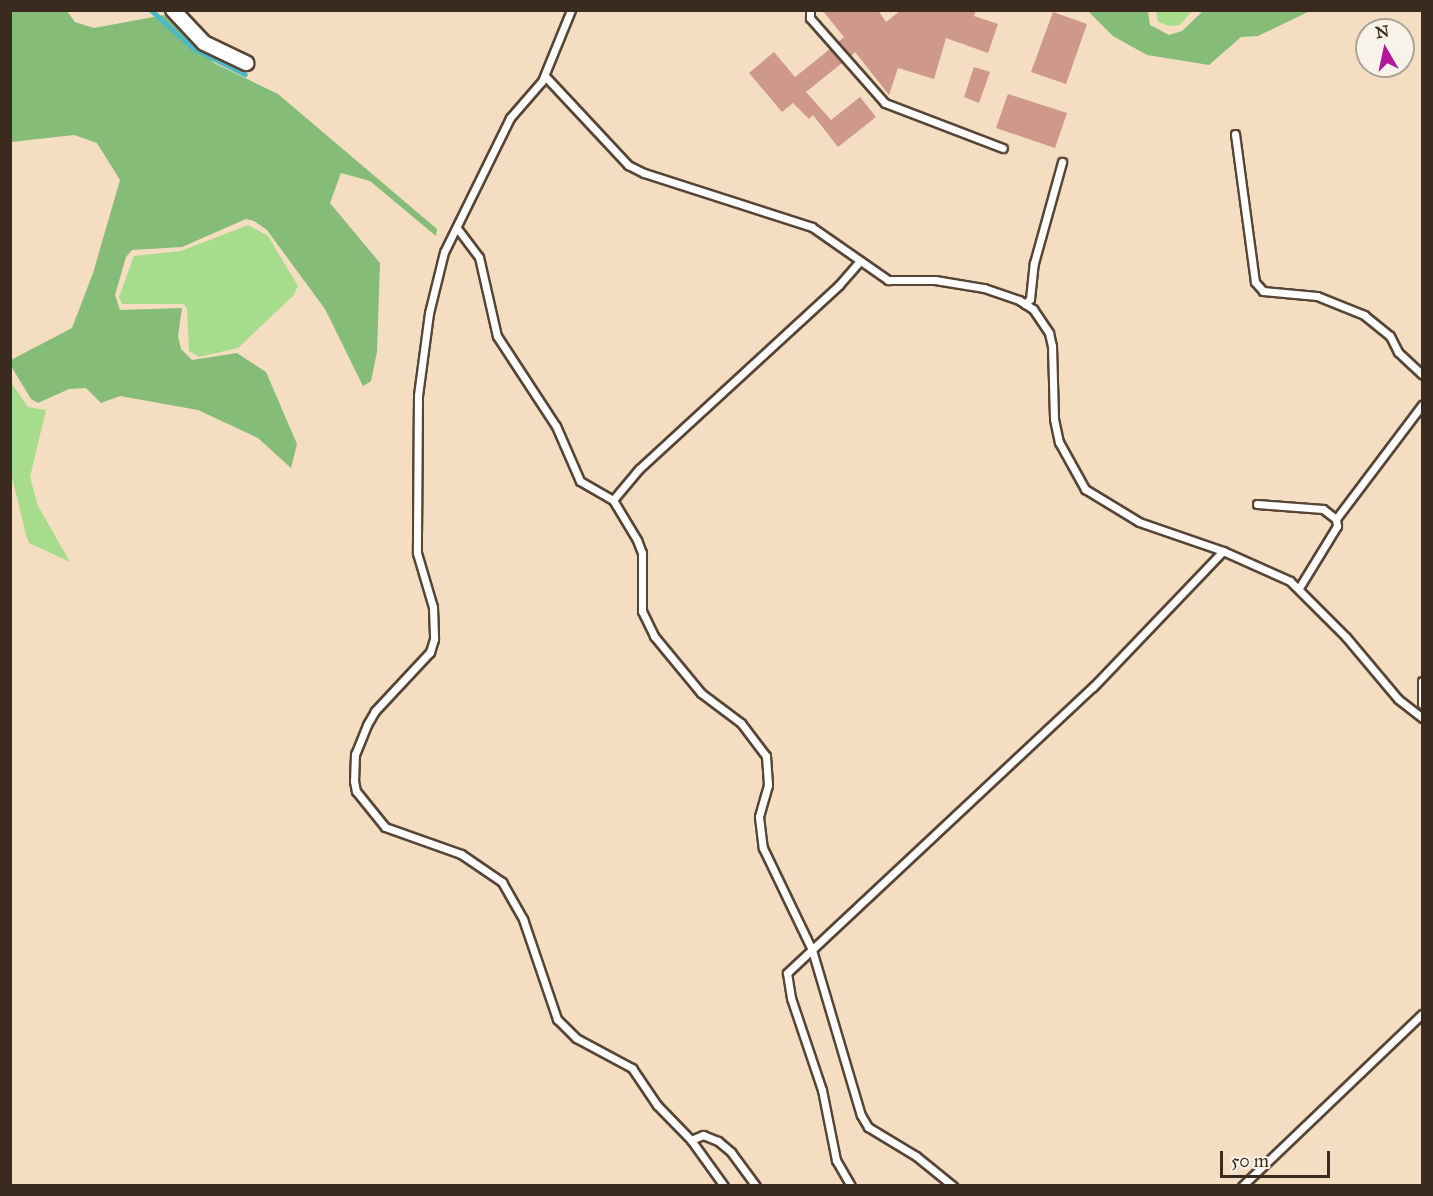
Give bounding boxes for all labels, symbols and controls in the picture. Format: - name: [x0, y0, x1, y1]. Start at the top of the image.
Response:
- north arrow: [1355, 18, 1415, 78]
- text: N: [1374, 21, 1391, 42]
- scale bar: [1223, 1139, 1332, 1177]
- text: 50 m: [1231, 1150, 1269, 1172]

